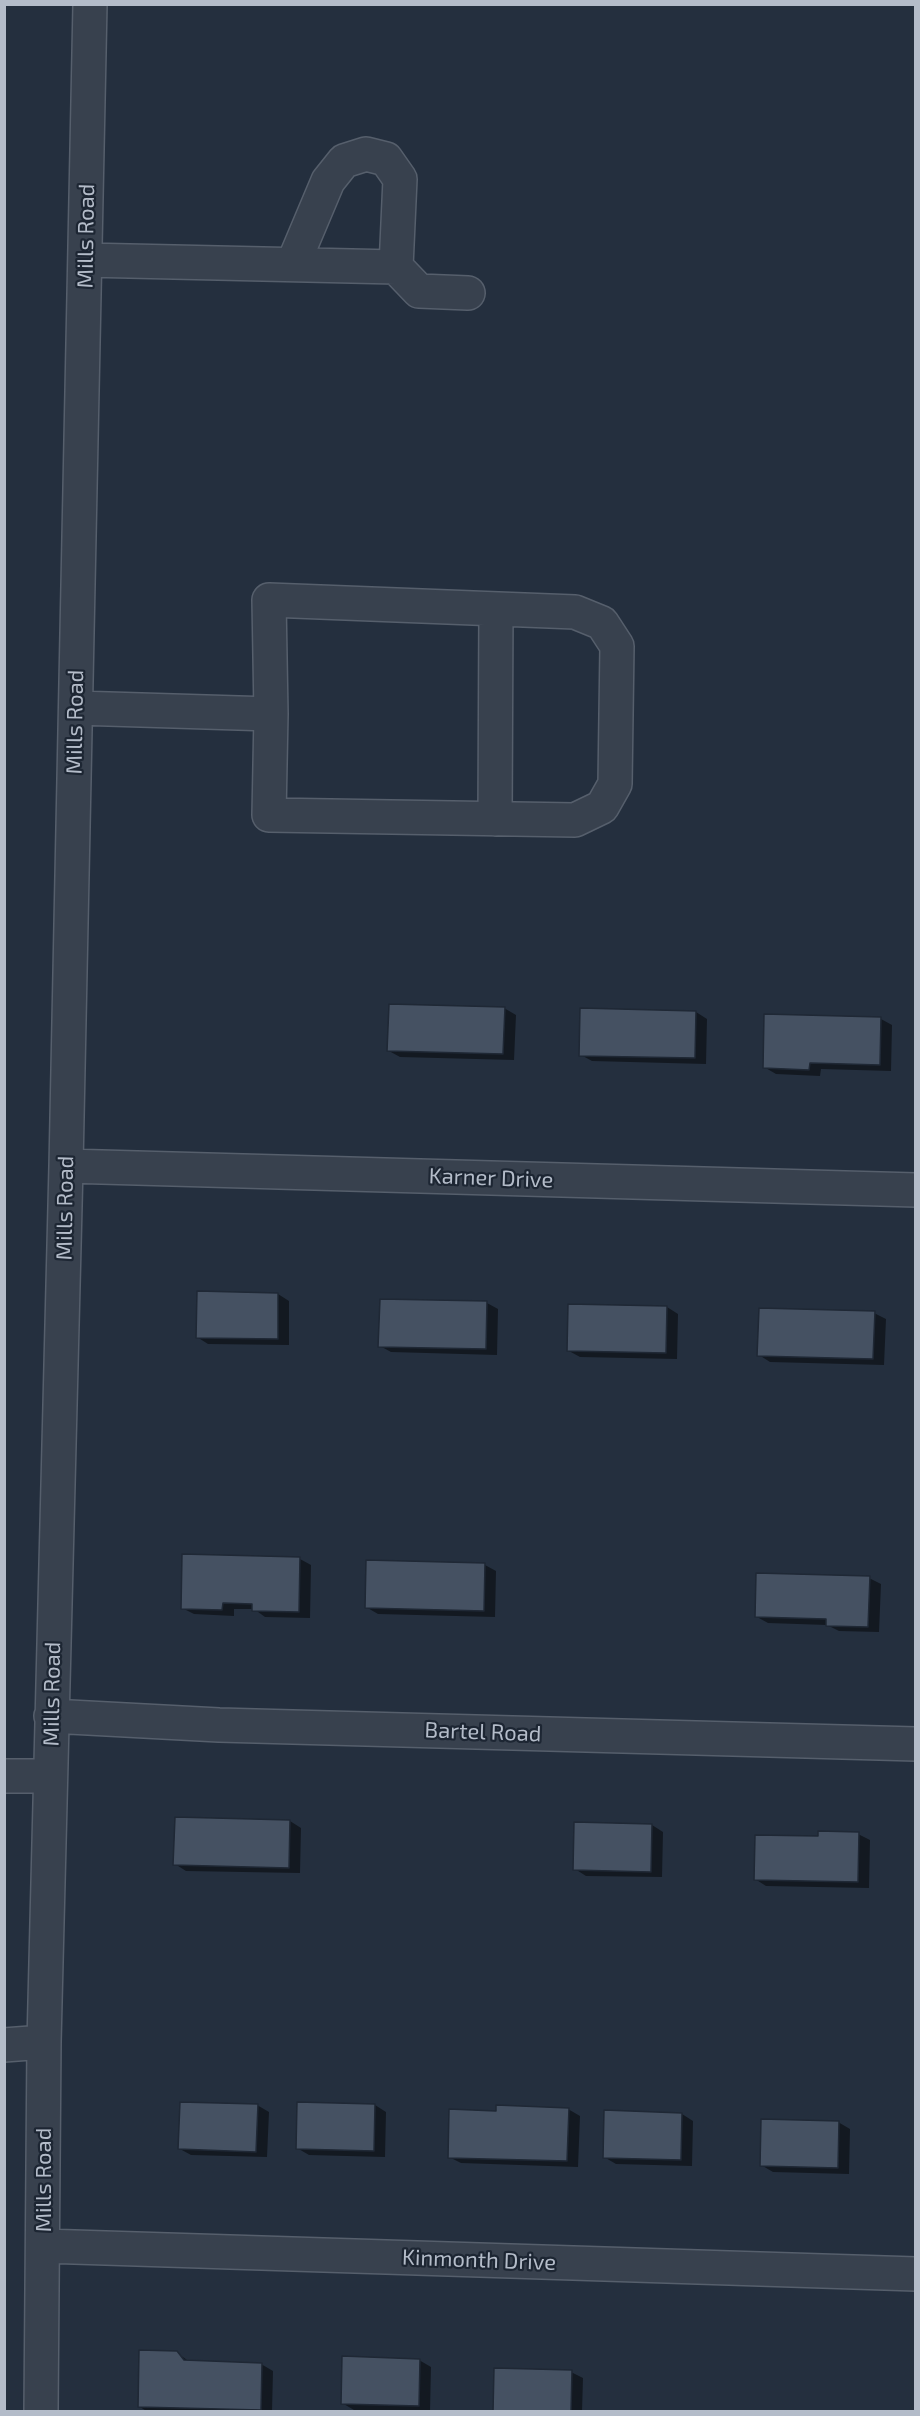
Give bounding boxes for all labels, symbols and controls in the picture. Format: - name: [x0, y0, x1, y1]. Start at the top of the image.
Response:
- street label: Mills Road: [72, 183, 100, 289]
- street label: Mills Road: [61, 669, 89, 775]
- street label: Mills Road: [51, 1155, 79, 1261]
- street label: Karner Drive: [428, 1163, 554, 1193]
- street label: Mills Road: [38, 1641, 66, 1747]
- street label: Bartel Road: [424, 1717, 542, 1747]
- street label: Mills Road: [31, 2128, 57, 2232]
- street label: Kinmonth Drive: [402, 2244, 556, 2276]

